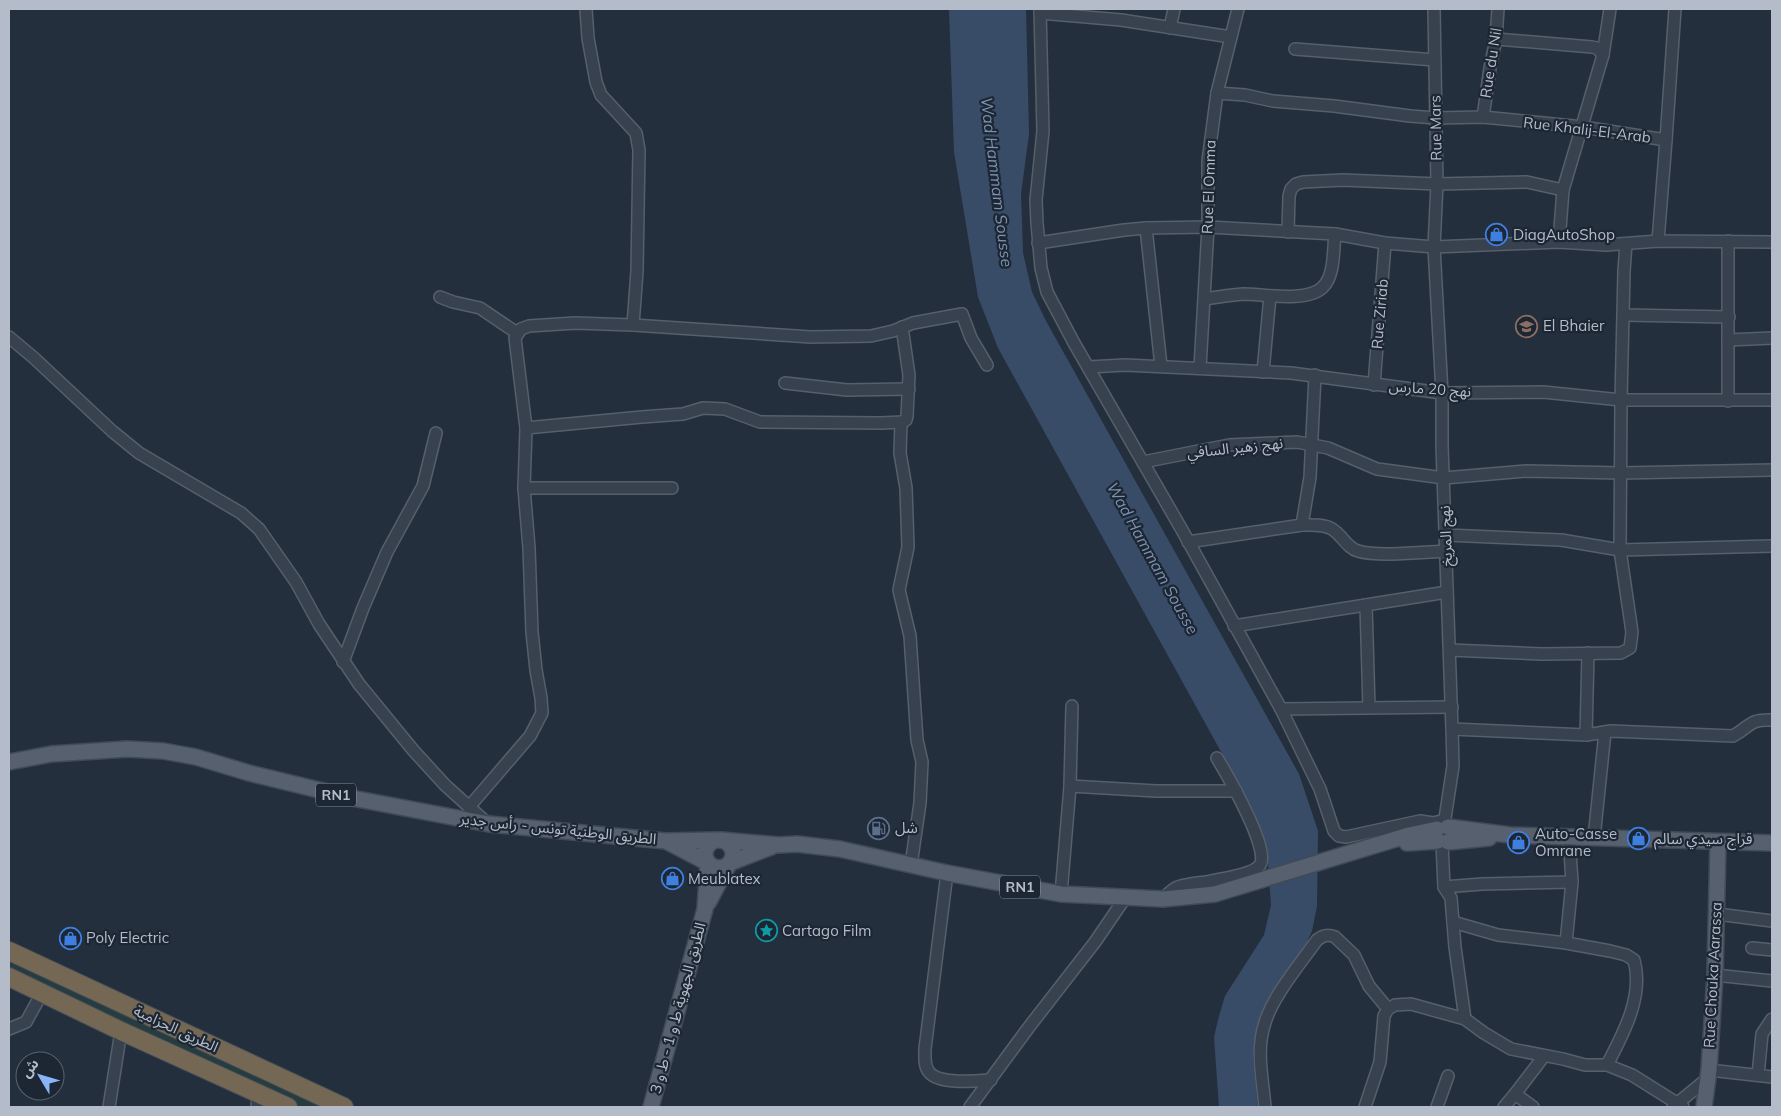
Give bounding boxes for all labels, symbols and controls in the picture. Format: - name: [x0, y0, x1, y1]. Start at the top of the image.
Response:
- street label: Rue du Nil: [1476, 26, 1505, 99]
- street label: Rue Mars: [1425, 95, 1446, 161]
- water label: Wad Hammam Sousse: [977, 96, 1017, 268]
- street label: Rue Khalij-El-Arab: [1522, 112, 1652, 147]
- street label: Rue El Omma: [1197, 140, 1220, 234]
- shop icon: DiagAutoShop: [1485, 223, 1509, 247]
- place label: DiagAutoShop: [1513, 225, 1615, 244]
- street label: Rue Ziriab: [1367, 278, 1392, 350]
- school or university icon: El Bhaier: [1515, 314, 1539, 338]
- place label: El Bhaier: [1543, 316, 1605, 335]
- street label: نهج 20 مارس: [1388, 376, 1472, 404]
- street label: نهج زهير السافي: [1186, 433, 1284, 465]
- water label: Wad Hammam Sousse: [1103, 478, 1203, 638]
- street label: نهج المريخ: [1435, 505, 1459, 567]
- road number: RN1: [316, 784, 356, 806]
- street label: الطريق الوطنية تونس - رأس جدير: [458, 809, 657, 849]
- fuel station icon: شل: [867, 816, 891, 840]
- place label: شل: [895, 818, 918, 837]
- place label: Auto-Casse Omrane: [1535, 824, 1617, 860]
- shop icon: قراج سيدي سالم: [1626, 827, 1650, 851]
- place label: قراج سيدي سالم: [1654, 829, 1753, 851]
- shop icon: Auto-Casse Omrane: [1507, 831, 1531, 855]
- shop icon: Meublatex: [660, 867, 684, 891]
- place label: Meublatex: [688, 869, 761, 888]
- road number: RN1: [1000, 876, 1040, 899]
- street label: Rue Chouka Aarassa: [1699, 901, 1726, 1048]
- place icon: Cartago Film: [754, 919, 778, 943]
- street label: الطريق الجهوية ط و 1 - ط و 3: [645, 920, 711, 1096]
- place label: Cartago Film: [782, 921, 871, 940]
- shop icon: Poly Electric: [58, 926, 82, 950]
- place label: Poly Electric: [86, 928, 169, 947]
- street label: الطريق الحزامية: [131, 1001, 221, 1057]
- north arrow: [15, 1051, 65, 1101]
- text: ش: [17, 1055, 43, 1081]

